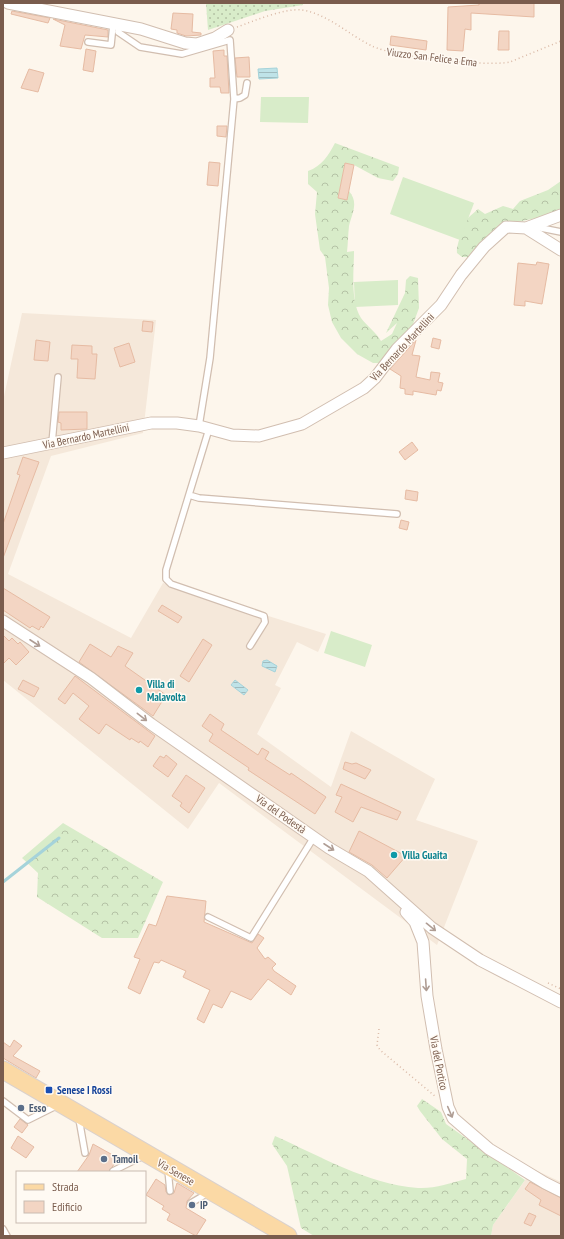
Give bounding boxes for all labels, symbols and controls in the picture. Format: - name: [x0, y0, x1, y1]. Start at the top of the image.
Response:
- street label: Viuzzo San Felice a Ema: [385, 44, 478, 69]
- street label: Via Bernardo Martellini: [366, 310, 437, 385]
- street label: Via Bernardo Martellini: [41, 420, 130, 452]
- one-way arrow: [30, 638, 41, 647]
- place label: Villa di Malavolta: [146, 677, 186, 704]
- marker: Villa di Malavolta: [134, 685, 144, 695]
- one-way arrow: [136, 713, 147, 722]
- street label: Via del Podestà: [252, 791, 309, 836]
- one-way arrow: [323, 843, 334, 851]
- place label: Villa Guaita: [401, 848, 448, 862]
- marker: Villa Guaita: [389, 850, 399, 860]
- one-way arrow: [426, 922, 436, 931]
- one-way arrow: [423, 978, 430, 991]
- street label: Via del Portico: [427, 1034, 451, 1092]
- place label: Senese I Rossi: [57, 1083, 113, 1097]
- marker: Senese I Rossi: [44, 1085, 54, 1095]
- place label: Esso: [29, 1101, 46, 1115]
- marker: Esso: [16, 1103, 26, 1113]
- one-way arrow: [447, 1106, 455, 1118]
- place label: Tamoil: [112, 1152, 138, 1166]
- marker: Tamoil: [99, 1154, 109, 1164]
- street label: Via Senese: [154, 1155, 198, 1189]
- legend: [16, 1171, 146, 1223]
- text: Strada: [52, 1179, 79, 1194]
- place label: IP: [200, 1198, 209, 1212]
- text: Edificio: [52, 1199, 82, 1214]
- marker: IP: [187, 1200, 197, 1210]

